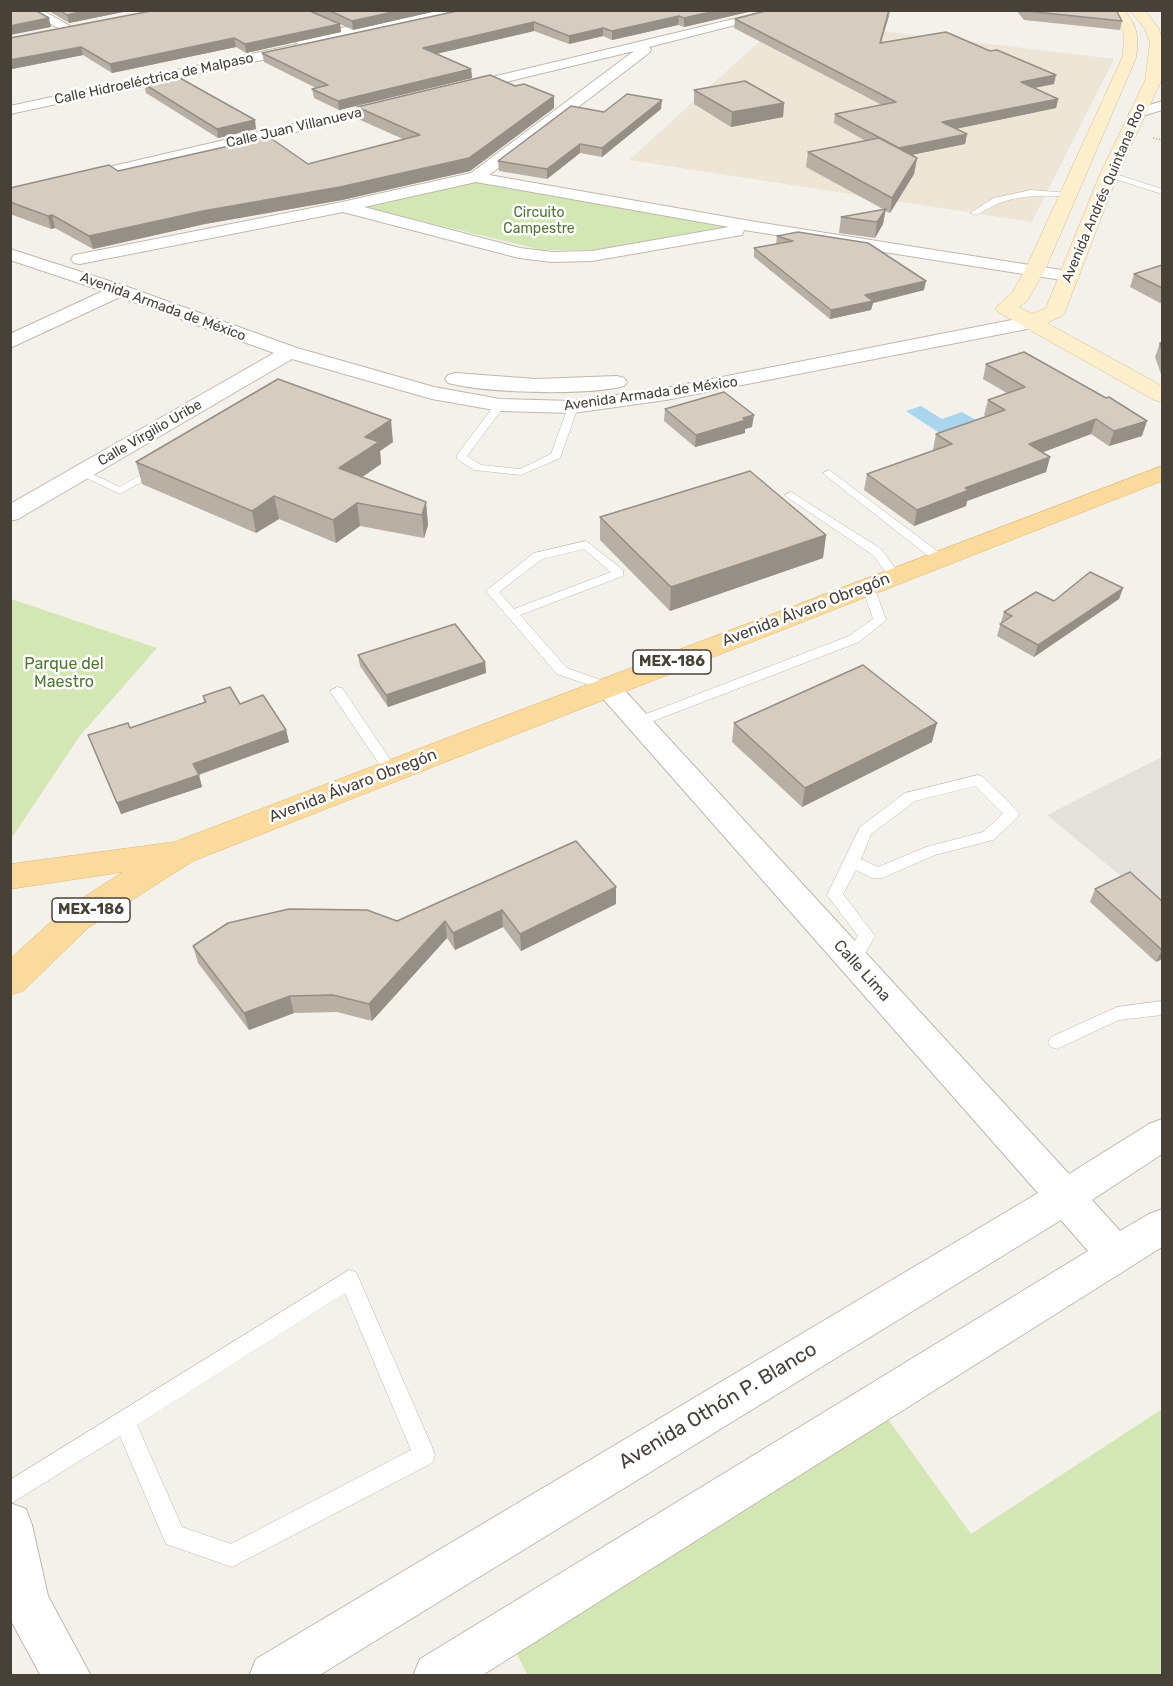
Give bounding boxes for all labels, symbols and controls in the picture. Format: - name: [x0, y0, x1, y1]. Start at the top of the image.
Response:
- street label: Calle Hidroeléctrica de Malpaso: [53, 50, 255, 108]
- street label: Avenida Andrés Quintana Roo: [1059, 101, 1149, 285]
- street label: Calle Juan Villanueva: [225, 104, 363, 152]
- park label: Circuito Campestre: [503, 205, 575, 238]
- street label: Avenida Armada de México: [78, 269, 248, 345]
- street label: Avenida Armada de México: [563, 373, 739, 415]
- street label: Calle Virgilio Uribe: [95, 396, 205, 470]
- street label: Avenida Álvaro Obregón: [719, 569, 893, 651]
- road number: MEX-186: [633, 650, 711, 674]
- park label: Parque del Maestro: [24, 654, 104, 692]
- street label: Avenida Álvaro Obregón: [266, 745, 440, 827]
- road number: MEX-186: [52, 898, 130, 922]
- street label: Calle Lima: [829, 936, 895, 1006]
- street label: Avenida Othón P. Blanco: [615, 1337, 821, 1475]

